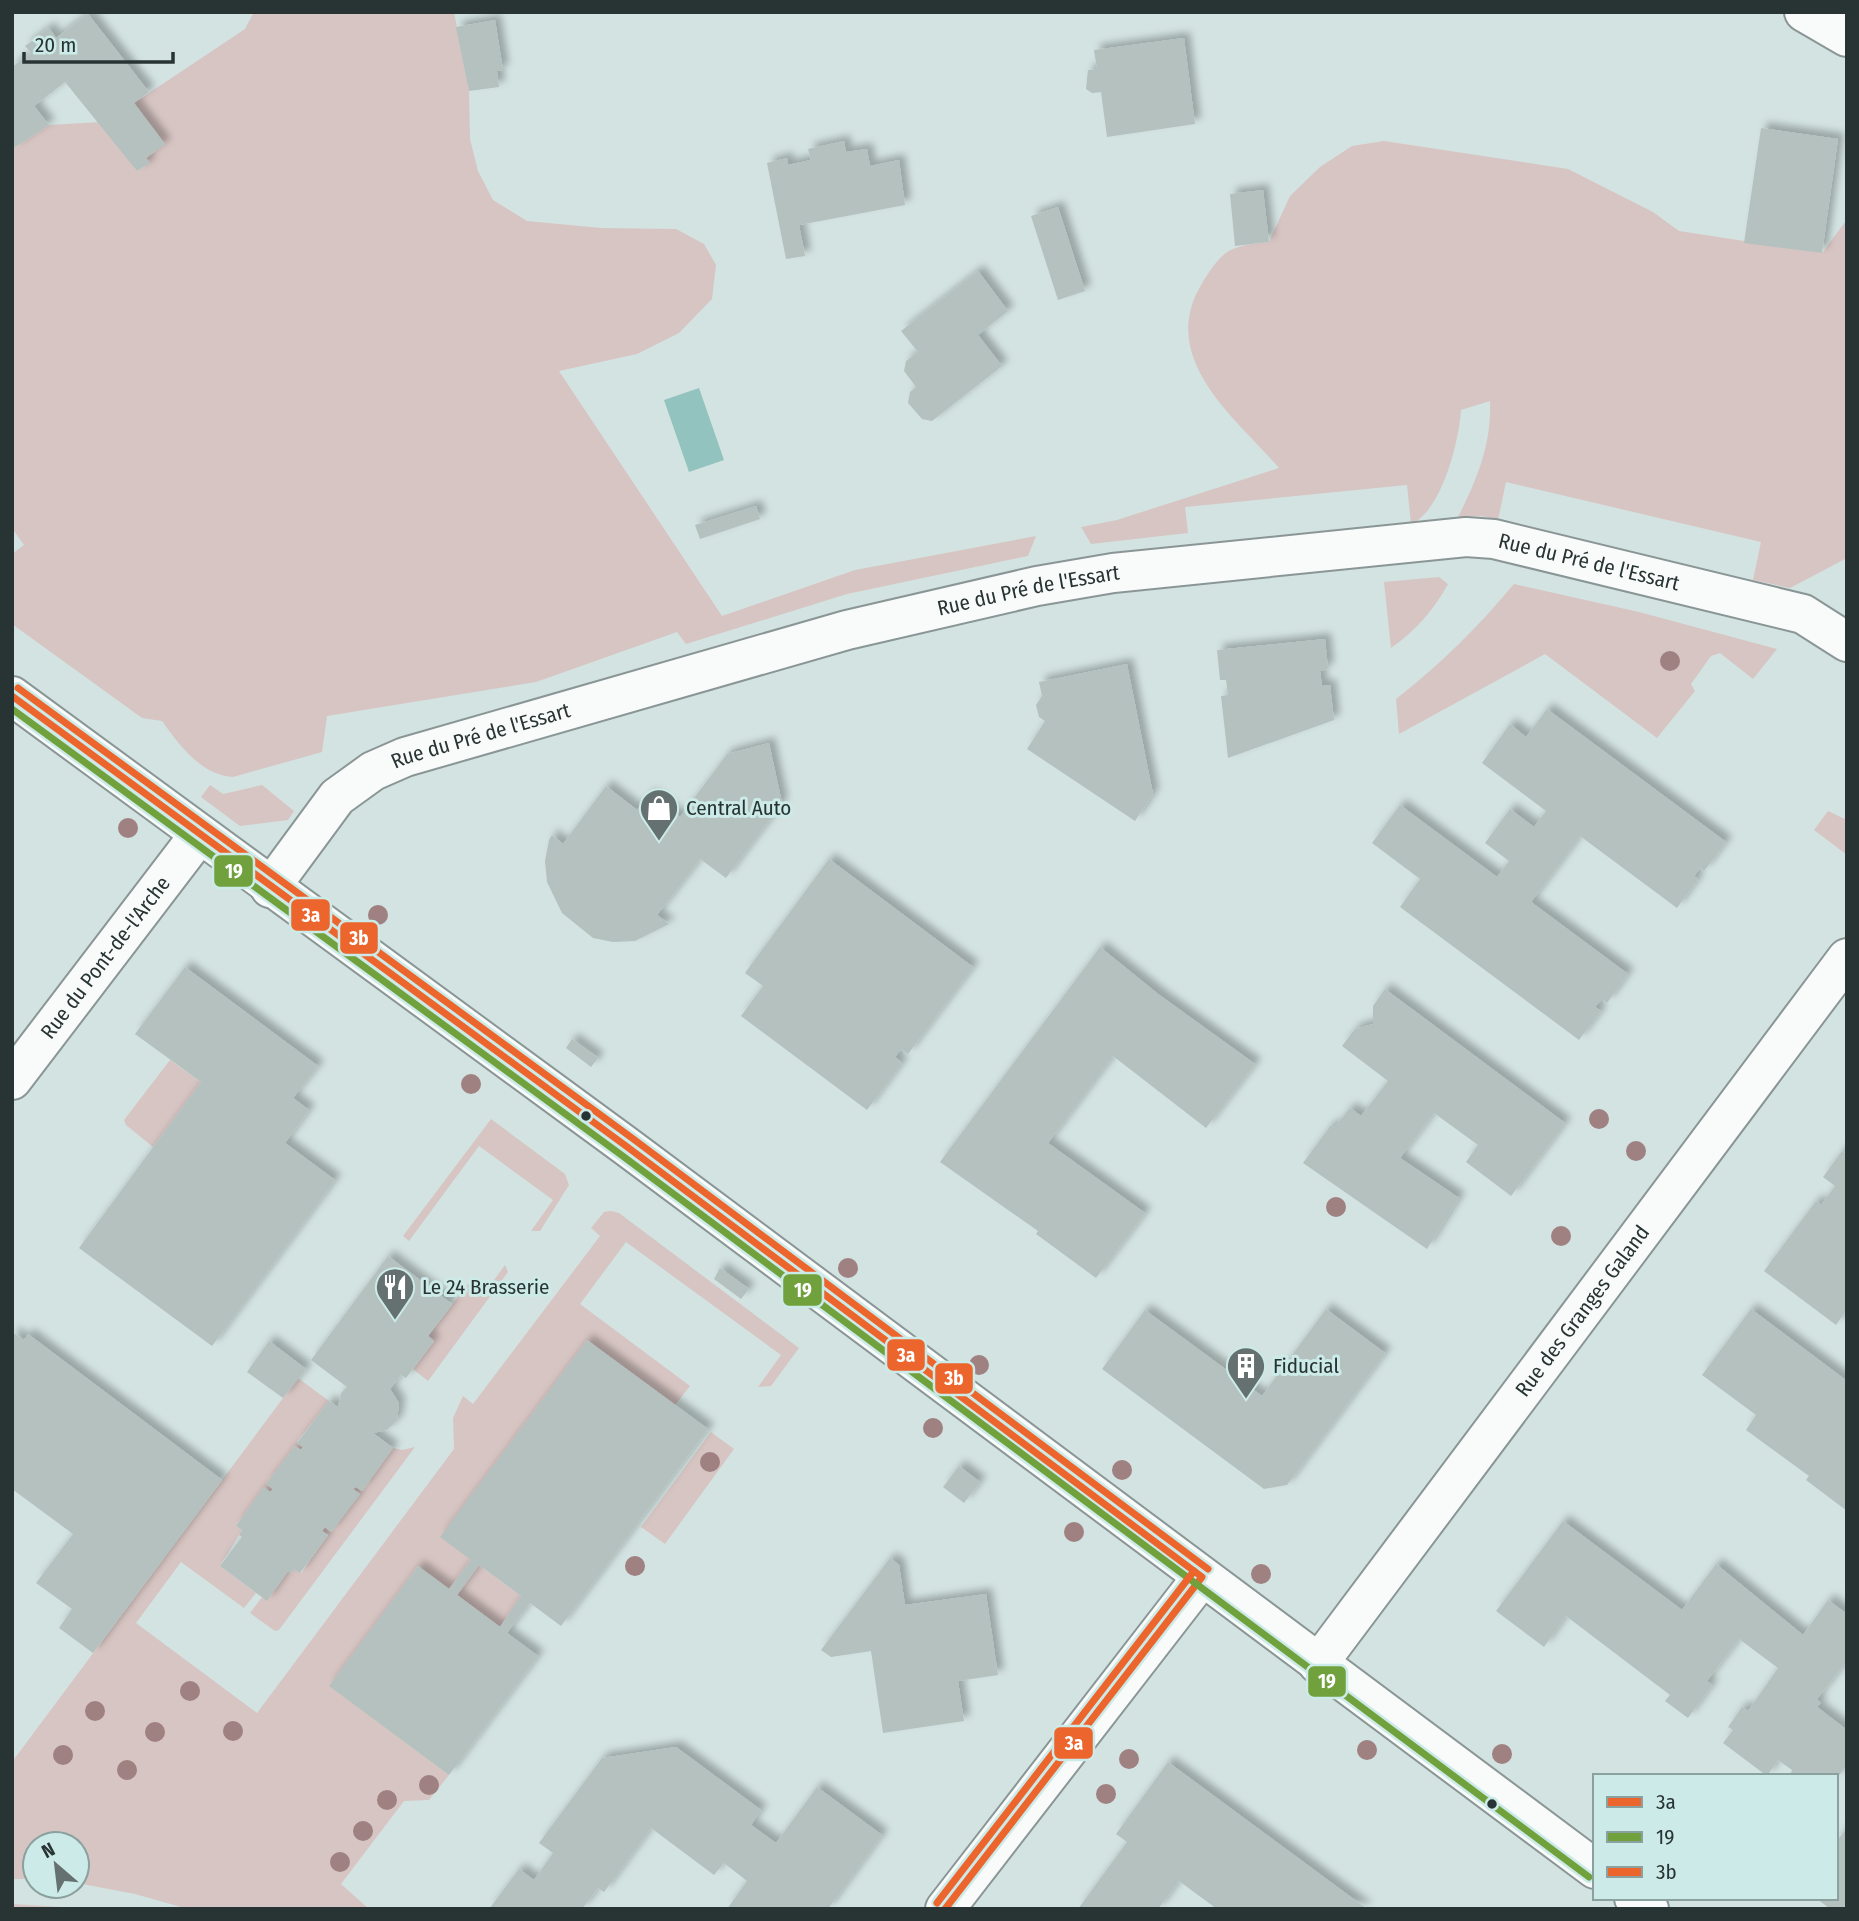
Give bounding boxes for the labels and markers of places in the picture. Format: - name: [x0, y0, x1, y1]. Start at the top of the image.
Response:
- shop icon: Central Auto: [638, 787, 680, 842]
- place label: Central Auto: [686, 795, 791, 821]
- unlabelled marker: [579, 1109, 593, 1123]
- restaurant icon: Le 24 Brasserie: [374, 1266, 416, 1321]
- place label: Le 24 Brasserie: [422, 1274, 550, 1300]
- building icon: Fiducial: [1225, 1345, 1267, 1400]
- place label: Fiducial: [1273, 1353, 1339, 1379]
- unlabelled marker: [1485, 1797, 1499, 1811]

